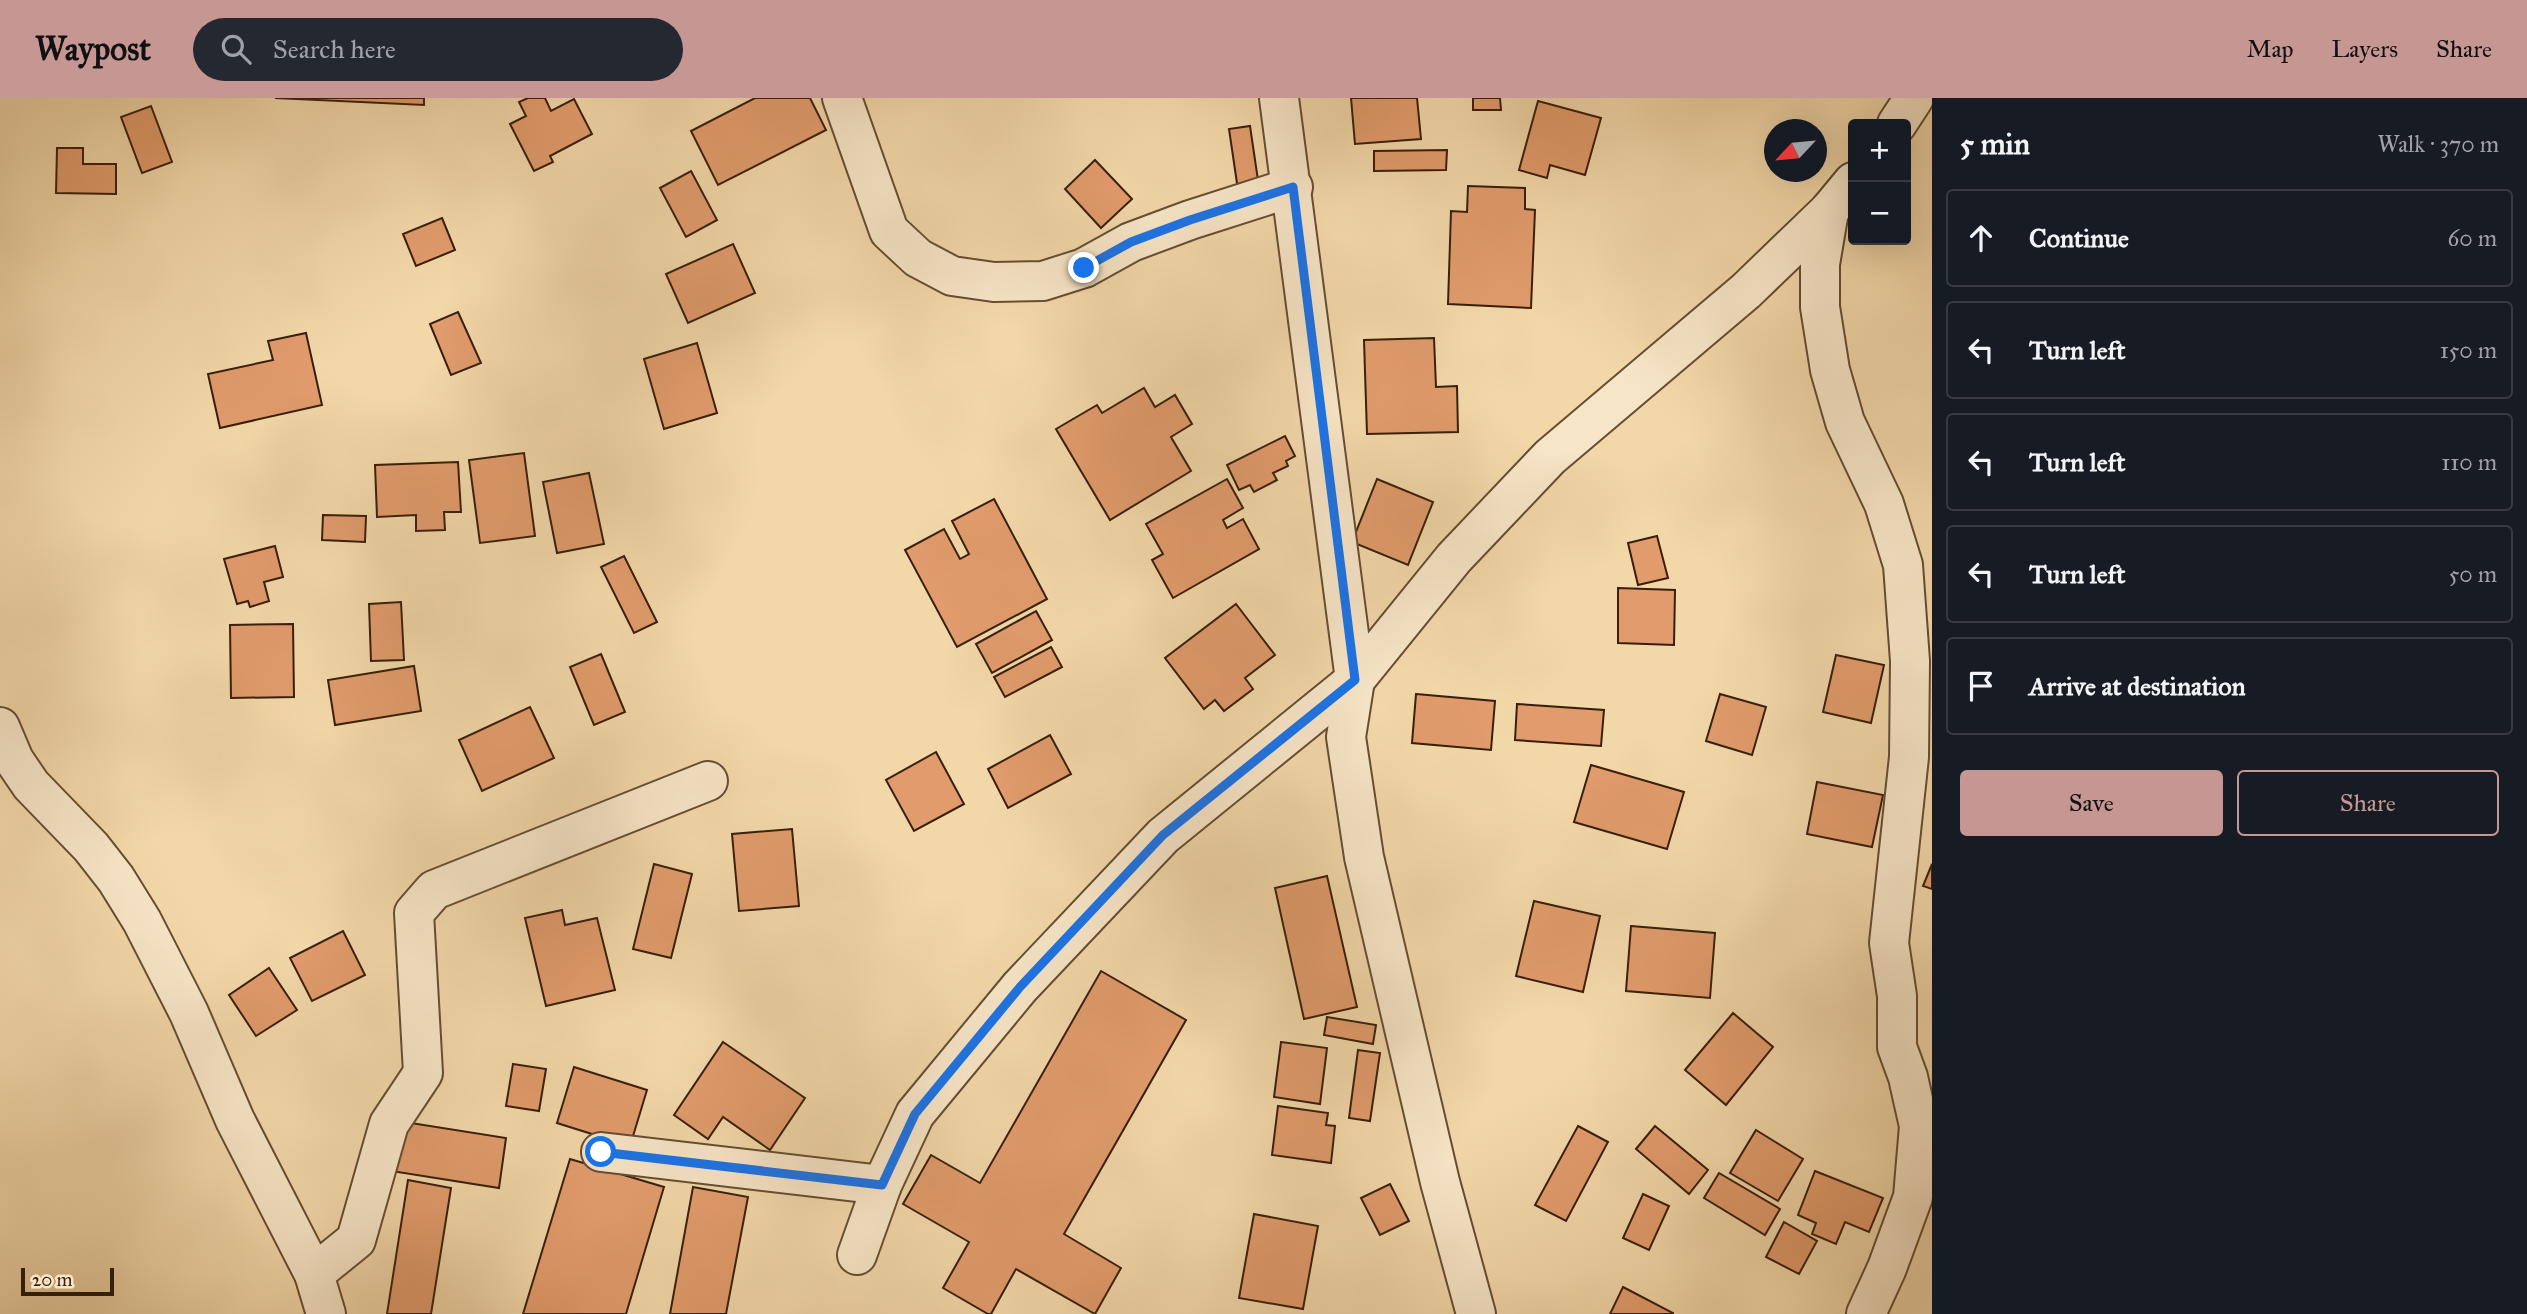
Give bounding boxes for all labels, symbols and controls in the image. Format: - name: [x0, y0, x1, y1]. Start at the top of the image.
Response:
- search box: [193, 18, 683, 81]
- text: Waypost: [35, 29, 151, 69]
- icon: search: [217, 30, 255, 68]
- text: Search here: [273, 33, 396, 65]
- text: Map: [2247, 34, 2294, 64]
- text: Layers: [2332, 34, 2398, 64]
- text: Share: [2436, 34, 2492, 64]
- north arrow: [1764, 119, 1827, 182]
- map controls: [1848, 119, 1911, 245]
- button: +: [1848, 119, 1911, 182]
- text: 5 min: [1960, 126, 2030, 162]
- text: Walk · 370 m: [2378, 130, 2499, 158]
- button: −: [1848, 182, 1911, 245]
- icon: ahead: [1962, 219, 2000, 257]
- text: Continue: [2029, 222, 2129, 254]
- text: 60 m: [2448, 224, 2497, 252]
- route end: [1068, 252, 1099, 283]
- icon: left: [1962, 331, 2000, 369]
- text: Turn left: [2029, 334, 2125, 366]
- text: 150 m: [2440, 336, 2497, 364]
- icon: left: [1962, 443, 2000, 481]
- text: Turn left: [2029, 446, 2125, 478]
- text: 110 m: [2441, 448, 2497, 476]
- icon: left: [1962, 555, 2000, 593]
- text: Turn left: [2029, 558, 2125, 590]
- text: 50 m: [2449, 560, 2497, 588]
- icon: arrive: [1962, 667, 2000, 705]
- text: Arrive at destination: [2029, 670, 2246, 702]
- button: Save: [1960, 770, 2223, 836]
- button: Share: [2237, 770, 2499, 836]
- route start: [585, 1136, 616, 1167]
- scale bar: [21, 1265, 114, 1297]
- text: 20 m: [32, 1268, 73, 1291]

